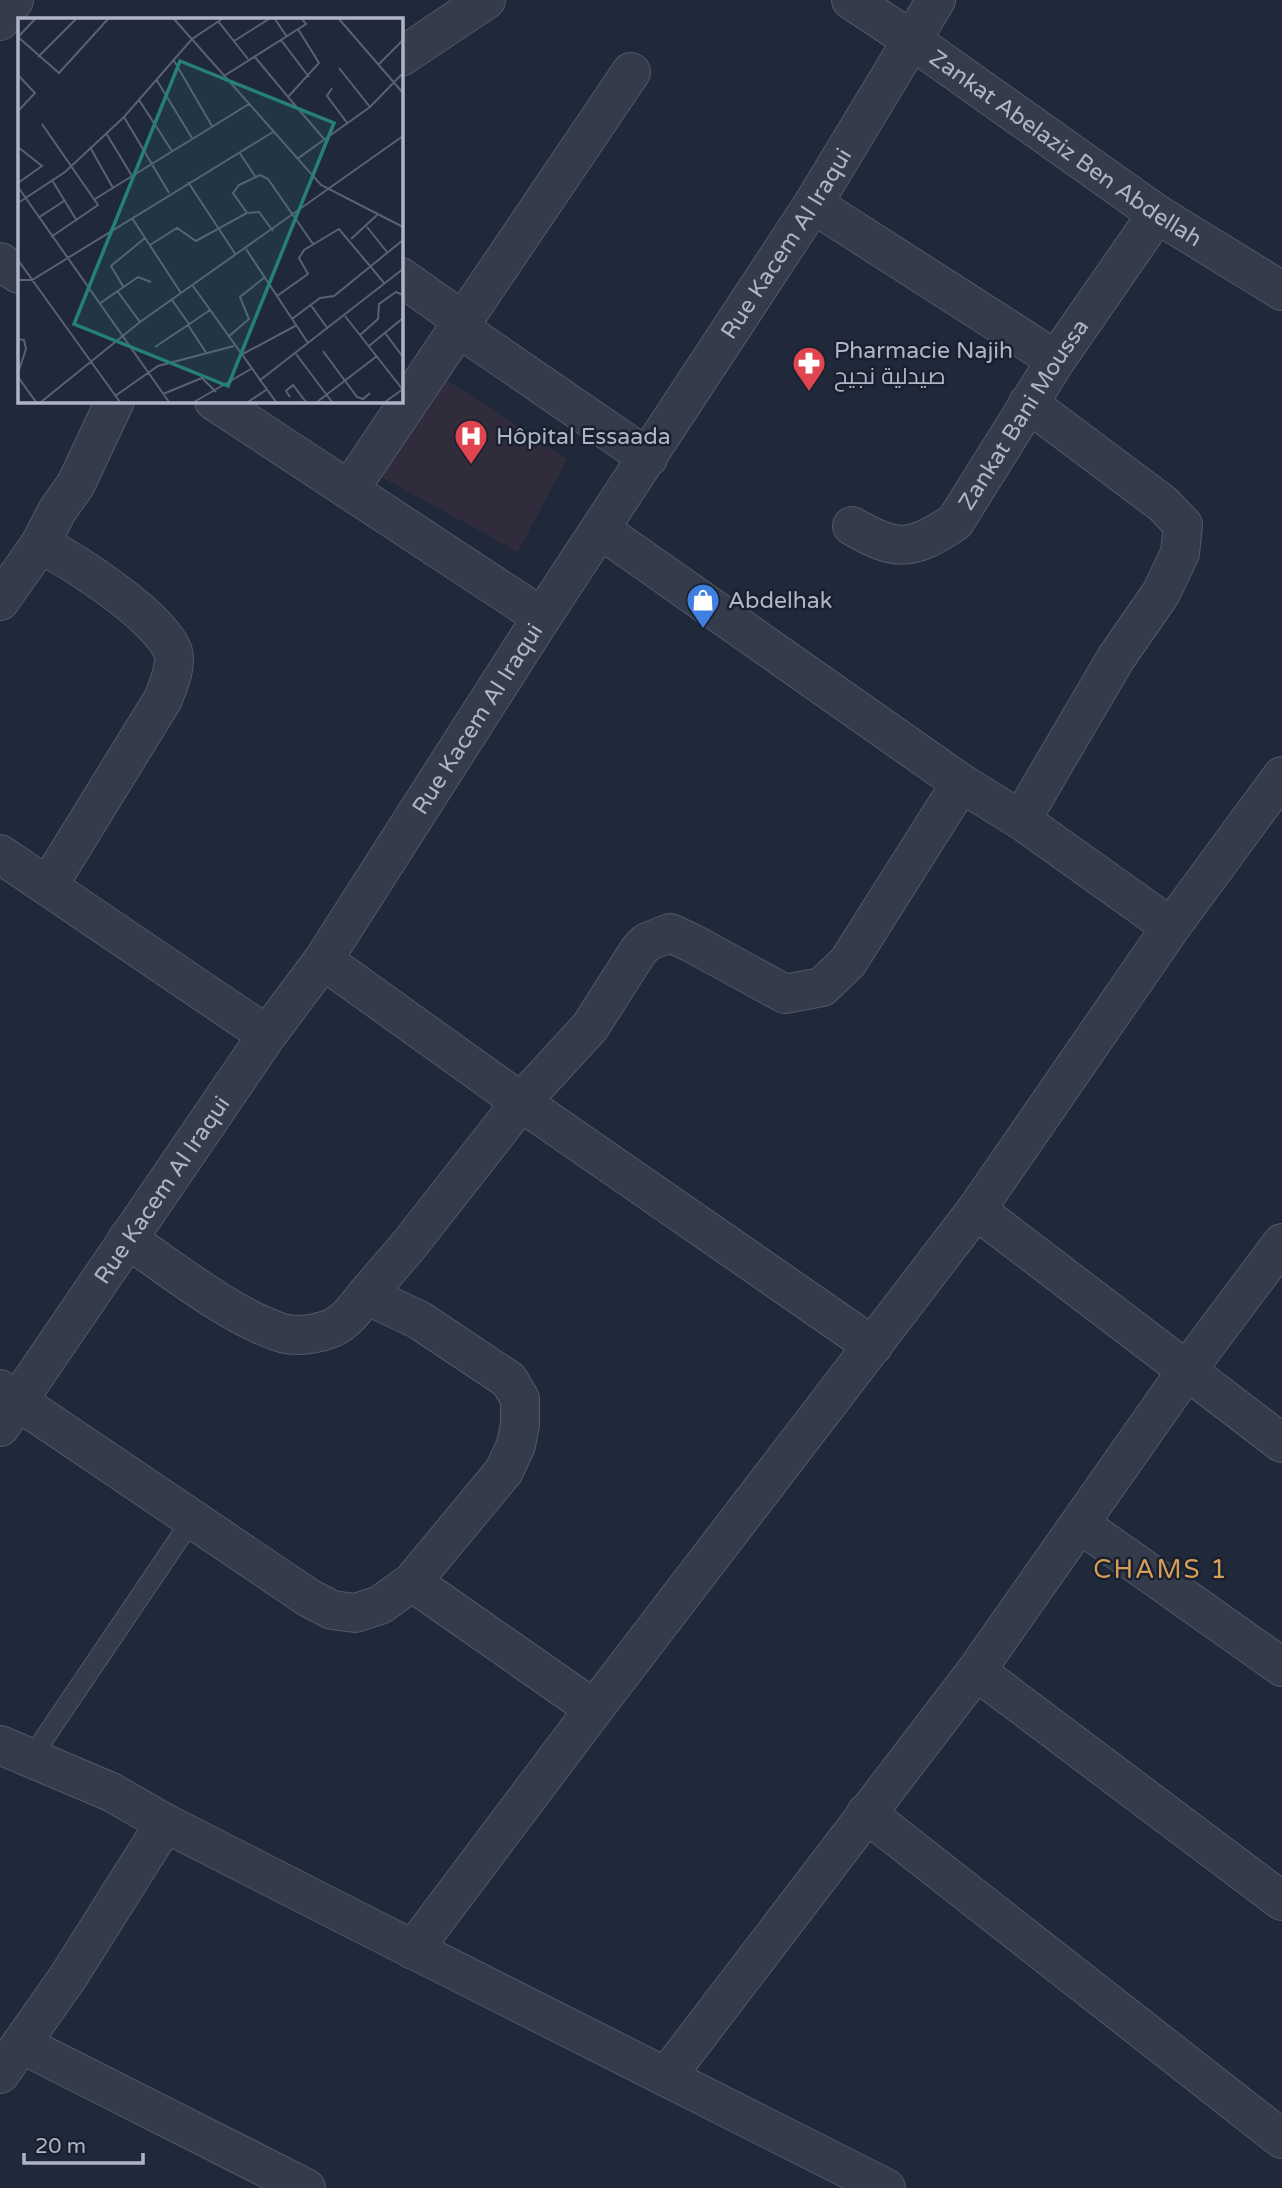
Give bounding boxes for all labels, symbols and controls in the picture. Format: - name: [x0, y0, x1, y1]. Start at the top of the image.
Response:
- inset map: [18, 18, 402, 402]
- street label: Zankat Abelaziz Ben Abdellah: [924, 44, 1207, 253]
- street label: Rue Kacem Al Iraqui: [715, 144, 858, 345]
- street label: Zankat Bani Moussa: [953, 314, 1095, 515]
- place label: Pharmacie Najih صيدلية نجيح: [834, 337, 1013, 392]
- pharmacy icon: Pharmacie Najih صيدلية نجيح: [790, 344, 828, 393]
- hospital icon: Hôpital Essaada: [452, 417, 490, 466]
- place label: Hôpital Essaada: [496, 423, 671, 451]
- shop icon: Abdelhak: [684, 581, 722, 630]
- place label: Abdelhak: [728, 587, 832, 615]
- street label: Rue Kacem Al Iraqui: [406, 619, 549, 820]
- street label: Rue Kacem Al Iraqui: [89, 1091, 236, 1290]
- district label: CHAMS 1: [1093, 1554, 1229, 1585]
- scale bar: [24, 2122, 144, 2166]
- text: 20 m: [35, 2134, 86, 2159]

